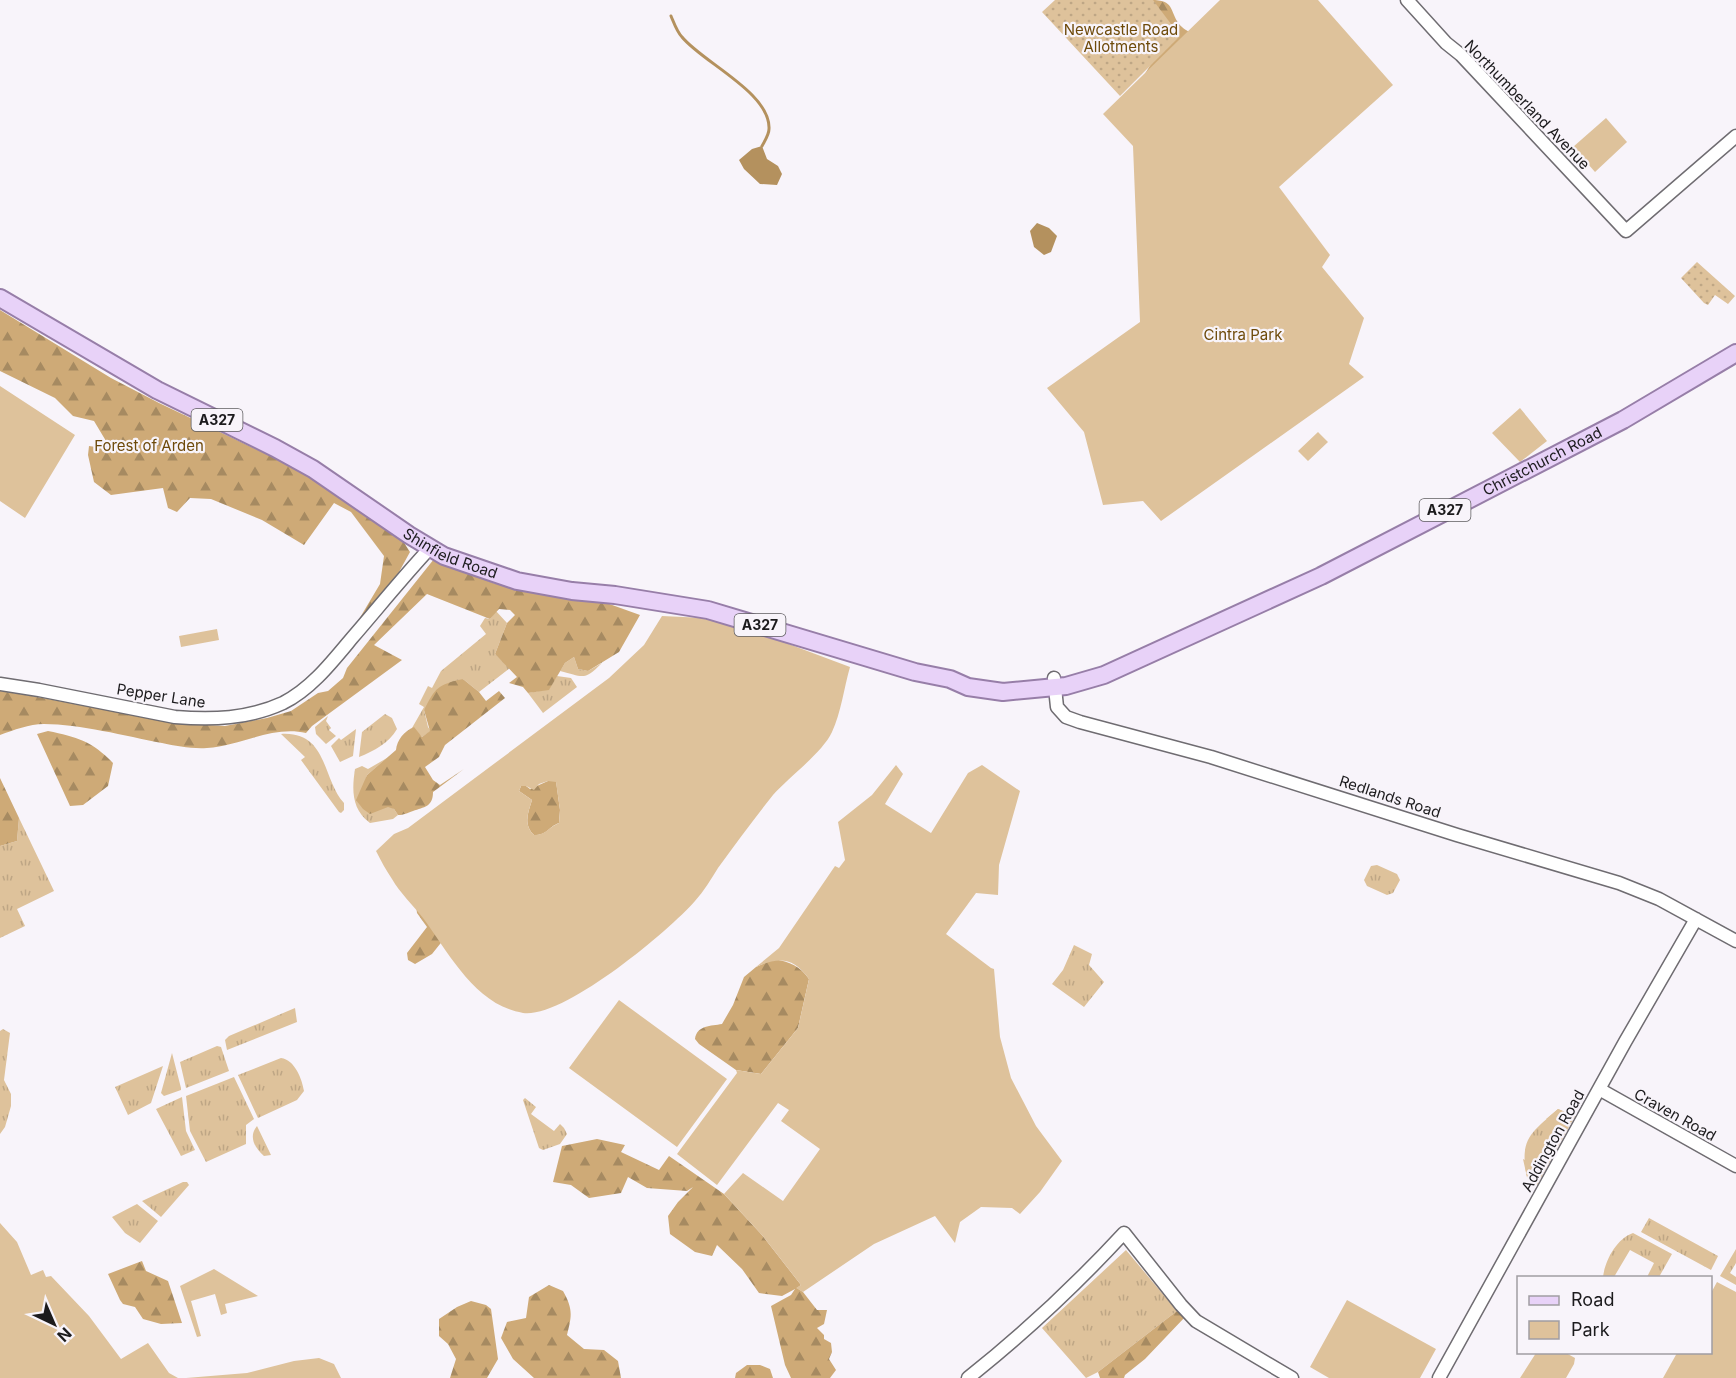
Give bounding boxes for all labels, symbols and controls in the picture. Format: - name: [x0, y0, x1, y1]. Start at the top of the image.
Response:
- park label: Newcastle Road Allotments: [1064, 20, 1178, 56]
- street label: Northumberland Avenue: [1461, 36, 1594, 173]
- park label: Cintra Park: [1204, 325, 1283, 344]
- road number: A327: [192, 409, 242, 431]
- street label: Christchurch Road: [1479, 423, 1605, 500]
- park label: Forest of Arden: [94, 436, 204, 455]
- road number: A327: [1420, 499, 1470, 521]
- street label: Shinfield Road: [399, 524, 500, 583]
- road number: A327: [734, 614, 786, 636]
- street label: Pepper Lane: [115, 679, 207, 712]
- street label: Redlands Road: [1337, 771, 1443, 822]
- street label: Craven Road: [1631, 1084, 1720, 1145]
- street label: Addington Road: [1517, 1087, 1588, 1195]
- legend: [1517, 1276, 1712, 1354]
- text: Road: [1571, 1289, 1614, 1310]
- north arrow: [24, 1294, 84, 1354]
- text: Park: [1571, 1319, 1610, 1340]
- text: N: [53, 1323, 76, 1346]

